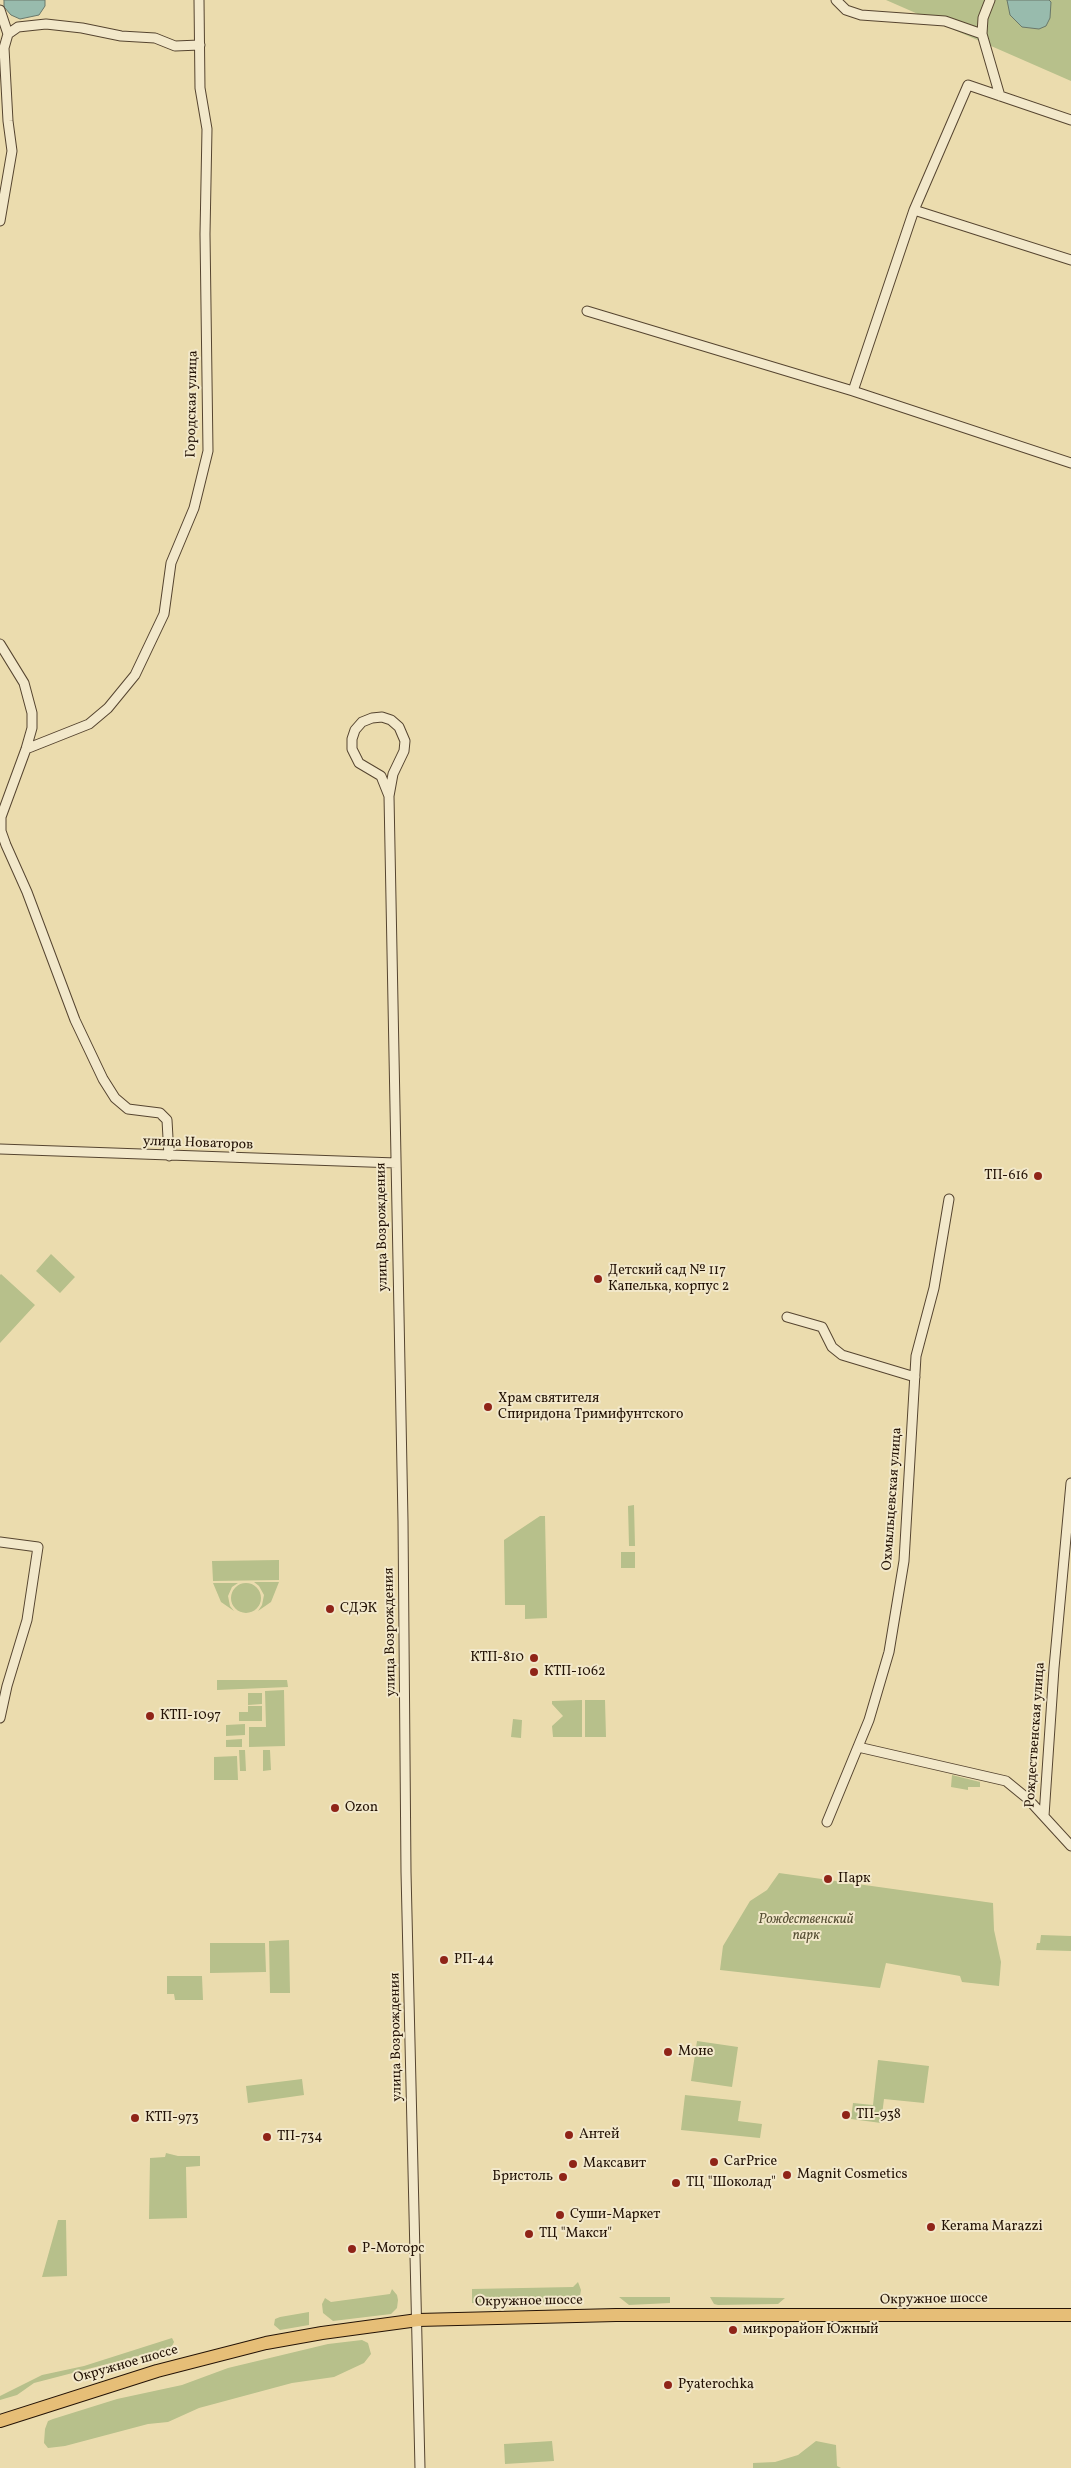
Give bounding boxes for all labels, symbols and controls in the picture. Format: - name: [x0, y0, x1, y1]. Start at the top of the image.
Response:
- street label: Городская улица: [184, 350, 202, 458]
- street label: улица Новаторов: [143, 1134, 253, 1154]
- street label: улица Возрождения: [373, 1162, 393, 1292]
- place label: ТП-616: [984, 1168, 1028, 1184]
- marker: ТП-616: [1032, 1170, 1044, 1182]
- place label: Детский сад № 117 Капелька, корпус 2: [608, 1263, 729, 1295]
- marker: Детский сад № 117 Капелька, корпус 2: [592, 1273, 604, 1285]
- place label: Храм святителя Спиридона Тримифунтского: [498, 1391, 683, 1424]
- marker: Храм святителя Спиридона Тримифунтского: [482, 1401, 494, 1413]
- street label: Охмыльцевская улица: [880, 1427, 906, 1571]
- street label: улица Возрождения: [381, 1567, 401, 1697]
- place label: СДЭК: [340, 1601, 377, 1617]
- marker: СДЭК: [324, 1603, 336, 1615]
- place label: КТП-810: [470, 1650, 524, 1666]
- marker: КТП-810: [528, 1652, 540, 1664]
- street label: Рождественская улица: [1023, 1662, 1049, 1808]
- place label: КТП-1062: [544, 1664, 606, 1680]
- marker: КТП-1062: [528, 1666, 540, 1678]
- place label: КТП-1097: [160, 1708, 221, 1724]
- marker: КТП-1097: [144, 1710, 156, 1722]
- place label: Ozon: [345, 1800, 378, 1816]
- marker: Ozon: [329, 1802, 341, 1814]
- place label: Парк: [838, 1871, 870, 1887]
- marker: Парк: [822, 1873, 834, 1885]
- park label: Рождественский парк: [758, 1912, 854, 1944]
- place label: РП-44: [454, 1952, 494, 1968]
- marker: РП-44: [438, 1954, 450, 1966]
- street label: улица Возрождения: [387, 1972, 407, 2102]
- place label: Моне: [678, 2044, 713, 2060]
- marker: Моне: [662, 2046, 674, 2058]
- place label: ТП-938: [856, 2107, 901, 2123]
- marker: ТП-938: [840, 2109, 852, 2121]
- place label: КТП-973: [145, 2110, 199, 2126]
- marker: КТП-973: [129, 2112, 141, 2124]
- place label: Антей: [579, 2127, 619, 2143]
- place label: ТП-734: [277, 2129, 323, 2145]
- marker: Антей: [563, 2129, 575, 2141]
- marker: ТП-734: [261, 2131, 273, 2143]
- place label: CarPrice: [724, 2154, 777, 2170]
- place label: Максавит: [583, 2156, 646, 2172]
- marker: CarPrice: [708, 2156, 720, 2168]
- marker: Максавит: [567, 2158, 579, 2170]
- place label: Magnit Cosmetics: [797, 2167, 907, 2183]
- place label: Бристоль: [492, 2169, 553, 2185]
- marker: Magnit Cosmetics: [781, 2169, 793, 2181]
- marker: Бристоль: [557, 2171, 569, 2183]
- place label: ТЦ "Шоколад": [686, 2175, 776, 2191]
- marker: ТЦ "Шоколад": [670, 2177, 682, 2189]
- place label: Суши-Маркет: [570, 2207, 660, 2223]
- marker: Суши-Маркет: [554, 2209, 566, 2221]
- place label: Kerama Marazzi: [941, 2219, 1043, 2235]
- marker: Kerama Marazzi: [925, 2221, 937, 2233]
- place label: ТЦ "Макси": [539, 2226, 612, 2242]
- marker: ТЦ "Макси": [523, 2228, 535, 2240]
- place label: Р-Моторс: [362, 2241, 425, 2257]
- marker: Р-Моторс: [346, 2243, 358, 2255]
- street label: Окружное шоссе: [880, 2291, 988, 2309]
- street label: Окружное шоссе: [475, 2293, 583, 2311]
- place label: микрорайон Южный: [743, 2322, 879, 2338]
- marker: микрорайон Южный: [727, 2324, 739, 2336]
- street label: Окружное шоссе: [72, 2342, 180, 2388]
- place label: Pyaterochka: [678, 2377, 754, 2393]
- marker: Pyaterochka: [662, 2379, 674, 2391]

